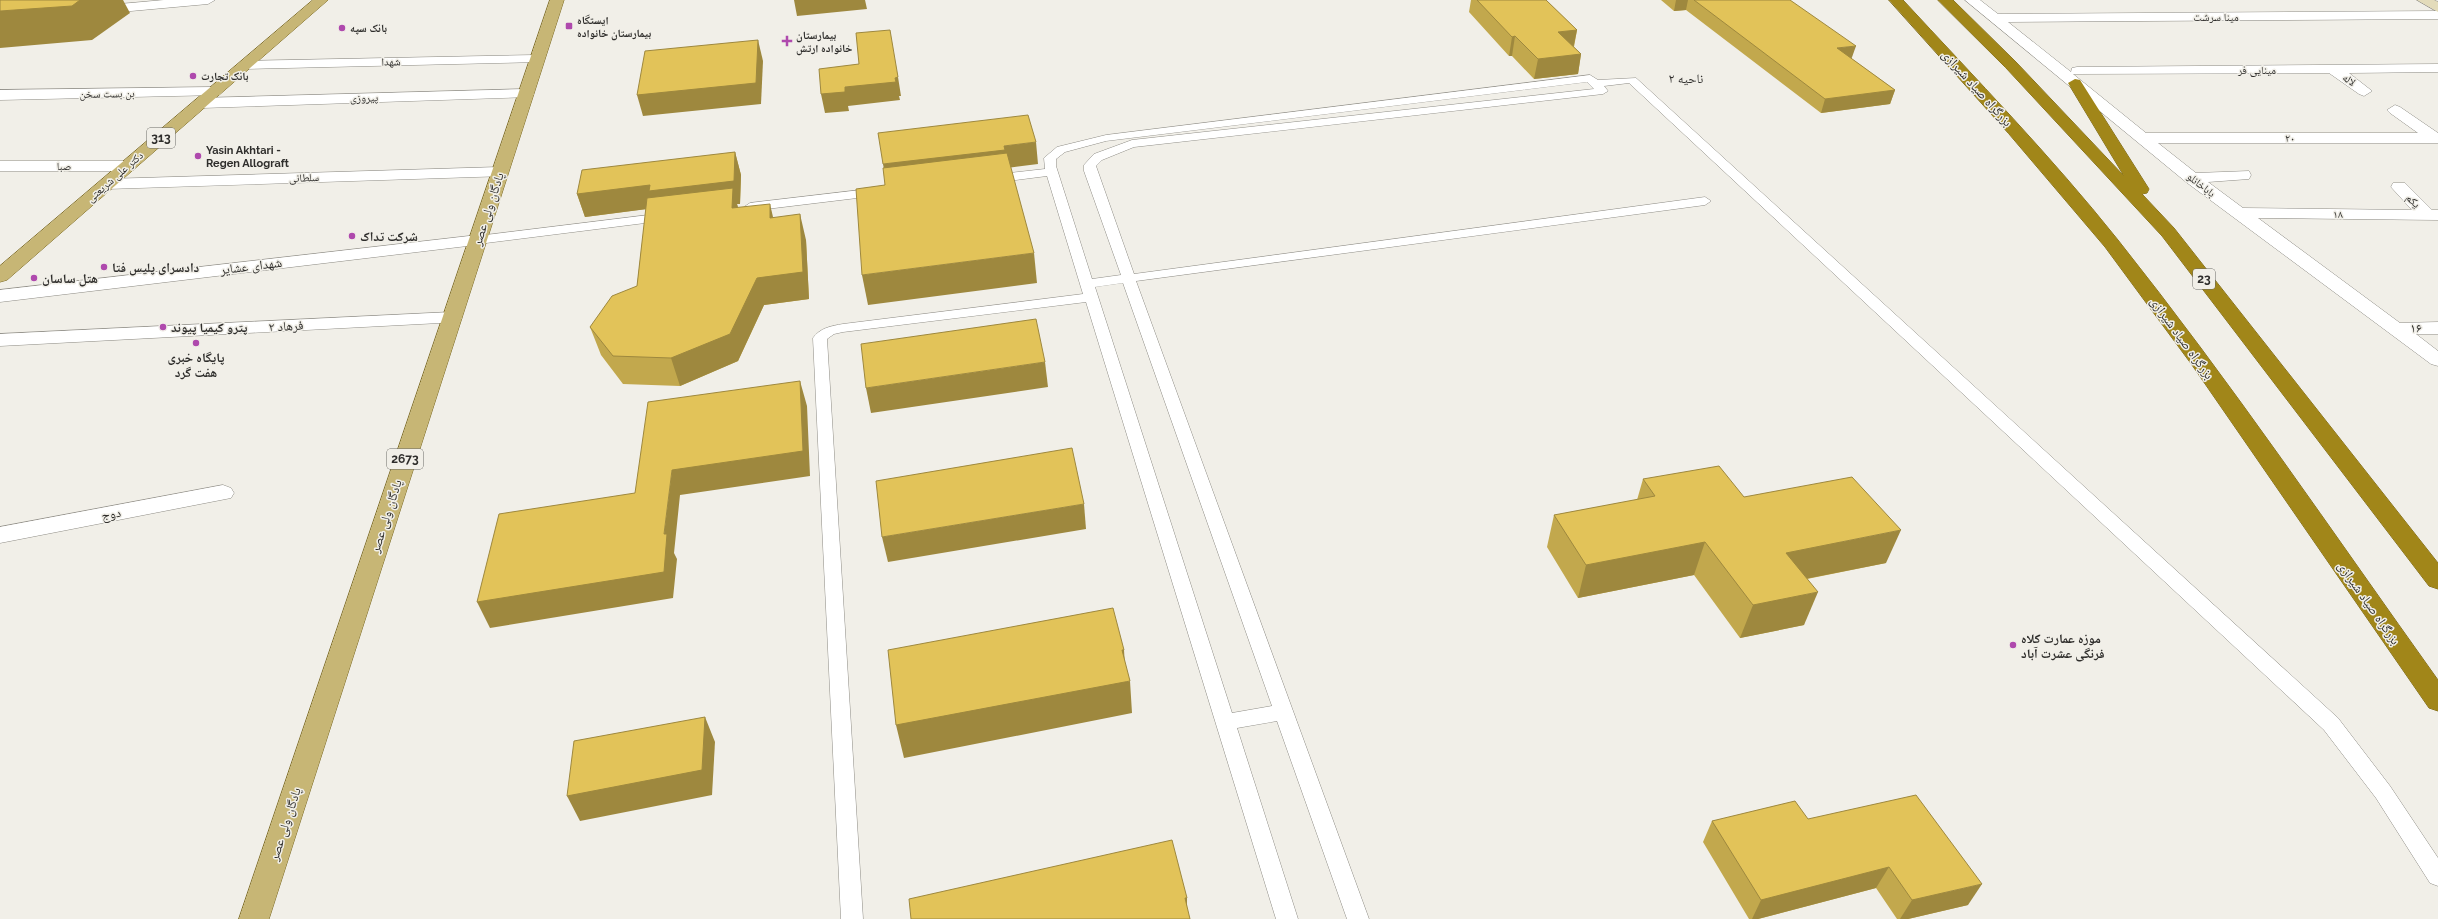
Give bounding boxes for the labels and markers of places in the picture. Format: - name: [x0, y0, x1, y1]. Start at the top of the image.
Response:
- place label: ایستگاه بیمارستان خانواده: [577, 14, 651, 41]
- marker: ایستگاه بیمارستان خانواده: [564, 21, 574, 31]
- place label: بانک سپه: [350, 22, 387, 35]
- marker: بانک سپه: [337, 23, 347, 33]
- place label: بیمارستان خانواده ارتش: [796, 29, 852, 56]
- marker: بیمارستان خانواده ارتش: [781, 35, 793, 47]
- place label: بانک تجارت: [201, 70, 249, 83]
- marker: بانک تجارت: [188, 71, 198, 81]
- place label: Yasin Akhtari - Regen Allograft: [206, 144, 290, 170]
- marker: Yasin Akhtari - Regen Allograft: [193, 151, 203, 161]
- place label: شرکت تداک: [360, 229, 418, 244]
- marker: شرکت تداک: [347, 231, 357, 241]
- place label: دادسرای پلیس فتا: [112, 260, 200, 276]
- marker: دادسرای پلیس فتا: [99, 262, 109, 272]
- place label: هتل ساسان: [42, 271, 98, 287]
- marker: هتل ساسان: [29, 273, 39, 283]
- place label: پترو کیمیا پیوند: [171, 320, 248, 336]
- marker: پترو کیمیا پیوند: [158, 322, 168, 332]
- marker: پایگاه خبری هفت گرد: [191, 338, 201, 348]
- place label: پایگاه خبری هفت گرد: [168, 350, 224, 380]
- place label: موزه عمارت کلاه فرنگی عشرت آباد: [2021, 631, 2105, 662]
- marker: موزه عمارت کلاه فرنگی عشرت آباد: [2008, 640, 2018, 650]

